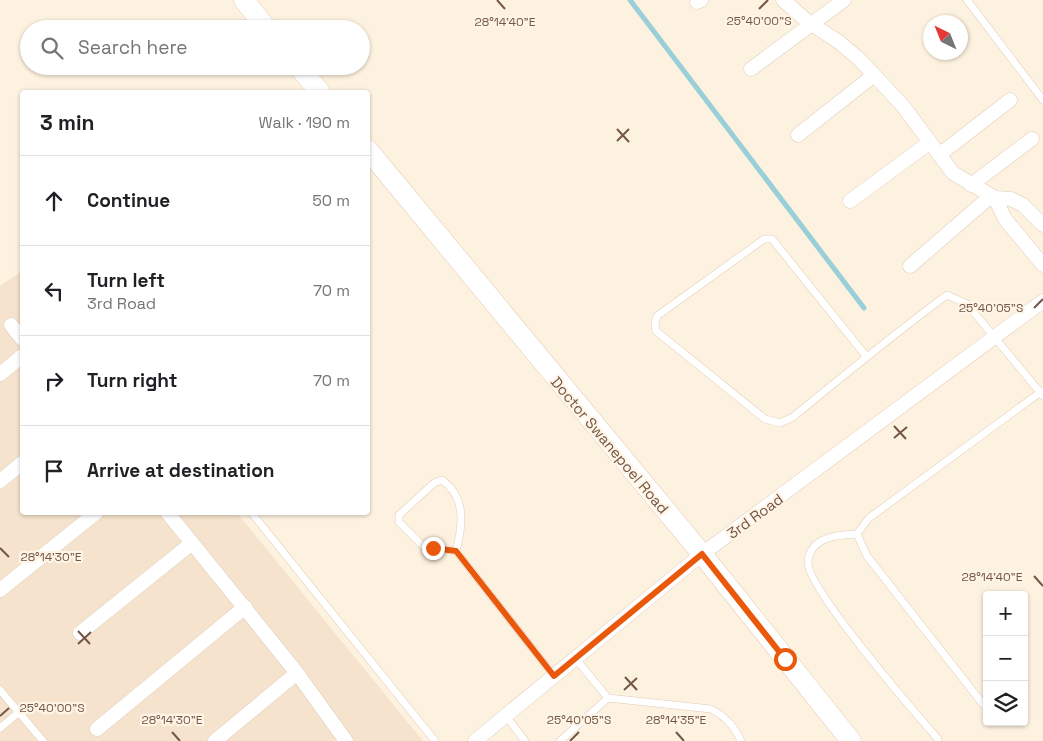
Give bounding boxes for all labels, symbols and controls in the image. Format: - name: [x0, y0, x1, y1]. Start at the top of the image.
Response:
- text: 25°40'00"S: [726, 13, 792, 29]
- text: 28°14'40"E: [475, 14, 536, 30]
- north arrow: [923, 15, 968, 60]
- search box: [20, 20, 370, 75]
- icon: search: [38, 34, 66, 62]
- text: Search here: [78, 35, 188, 60]
- text: 3 min: [40, 109, 95, 136]
- text: Walk · 190 m: [259, 112, 350, 133]
- icon: ahead: [40, 187, 68, 215]
- text: Continue: [87, 188, 170, 213]
- text: 50 m: [312, 190, 350, 211]
- text: Turn left: [87, 268, 165, 293]
- icon: left: [40, 277, 68, 305]
- text: 70 m: [313, 280, 350, 301]
- text: 3rd Road: [87, 293, 156, 314]
- text: 25°40'05"S: [959, 300, 1023, 316]
- icon: right: [40, 367, 68, 395]
- text: Turn right: [87, 368, 177, 393]
- text: 70 m: [313, 370, 350, 391]
- street label: Doctor Swanepoel Road: [547, 373, 673, 517]
- icon: arrive: [40, 457, 68, 485]
- text: Arrive at destination: [87, 458, 275, 483]
- street label: 3rd Road: [723, 489, 787, 543]
- route end: [422, 537, 445, 560]
- text: 28°14'30"E: [20, 549, 82, 565]
- text: 28°14'40"E: [962, 569, 1023, 585]
- map controls: [983, 591, 1028, 726]
- button: +: [983, 591, 1028, 636]
- button: −: [983, 636, 1028, 681]
- route start: [774, 648, 797, 671]
- button: layers: [983, 681, 1028, 726]
- text: 25°40'00"S: [19, 700, 85, 716]
- text: 28°14'30"E: [141, 712, 203, 728]
- text: 25°40'05"S: [547, 712, 611, 728]
- text: 28°14'35"E: [646, 712, 707, 728]

